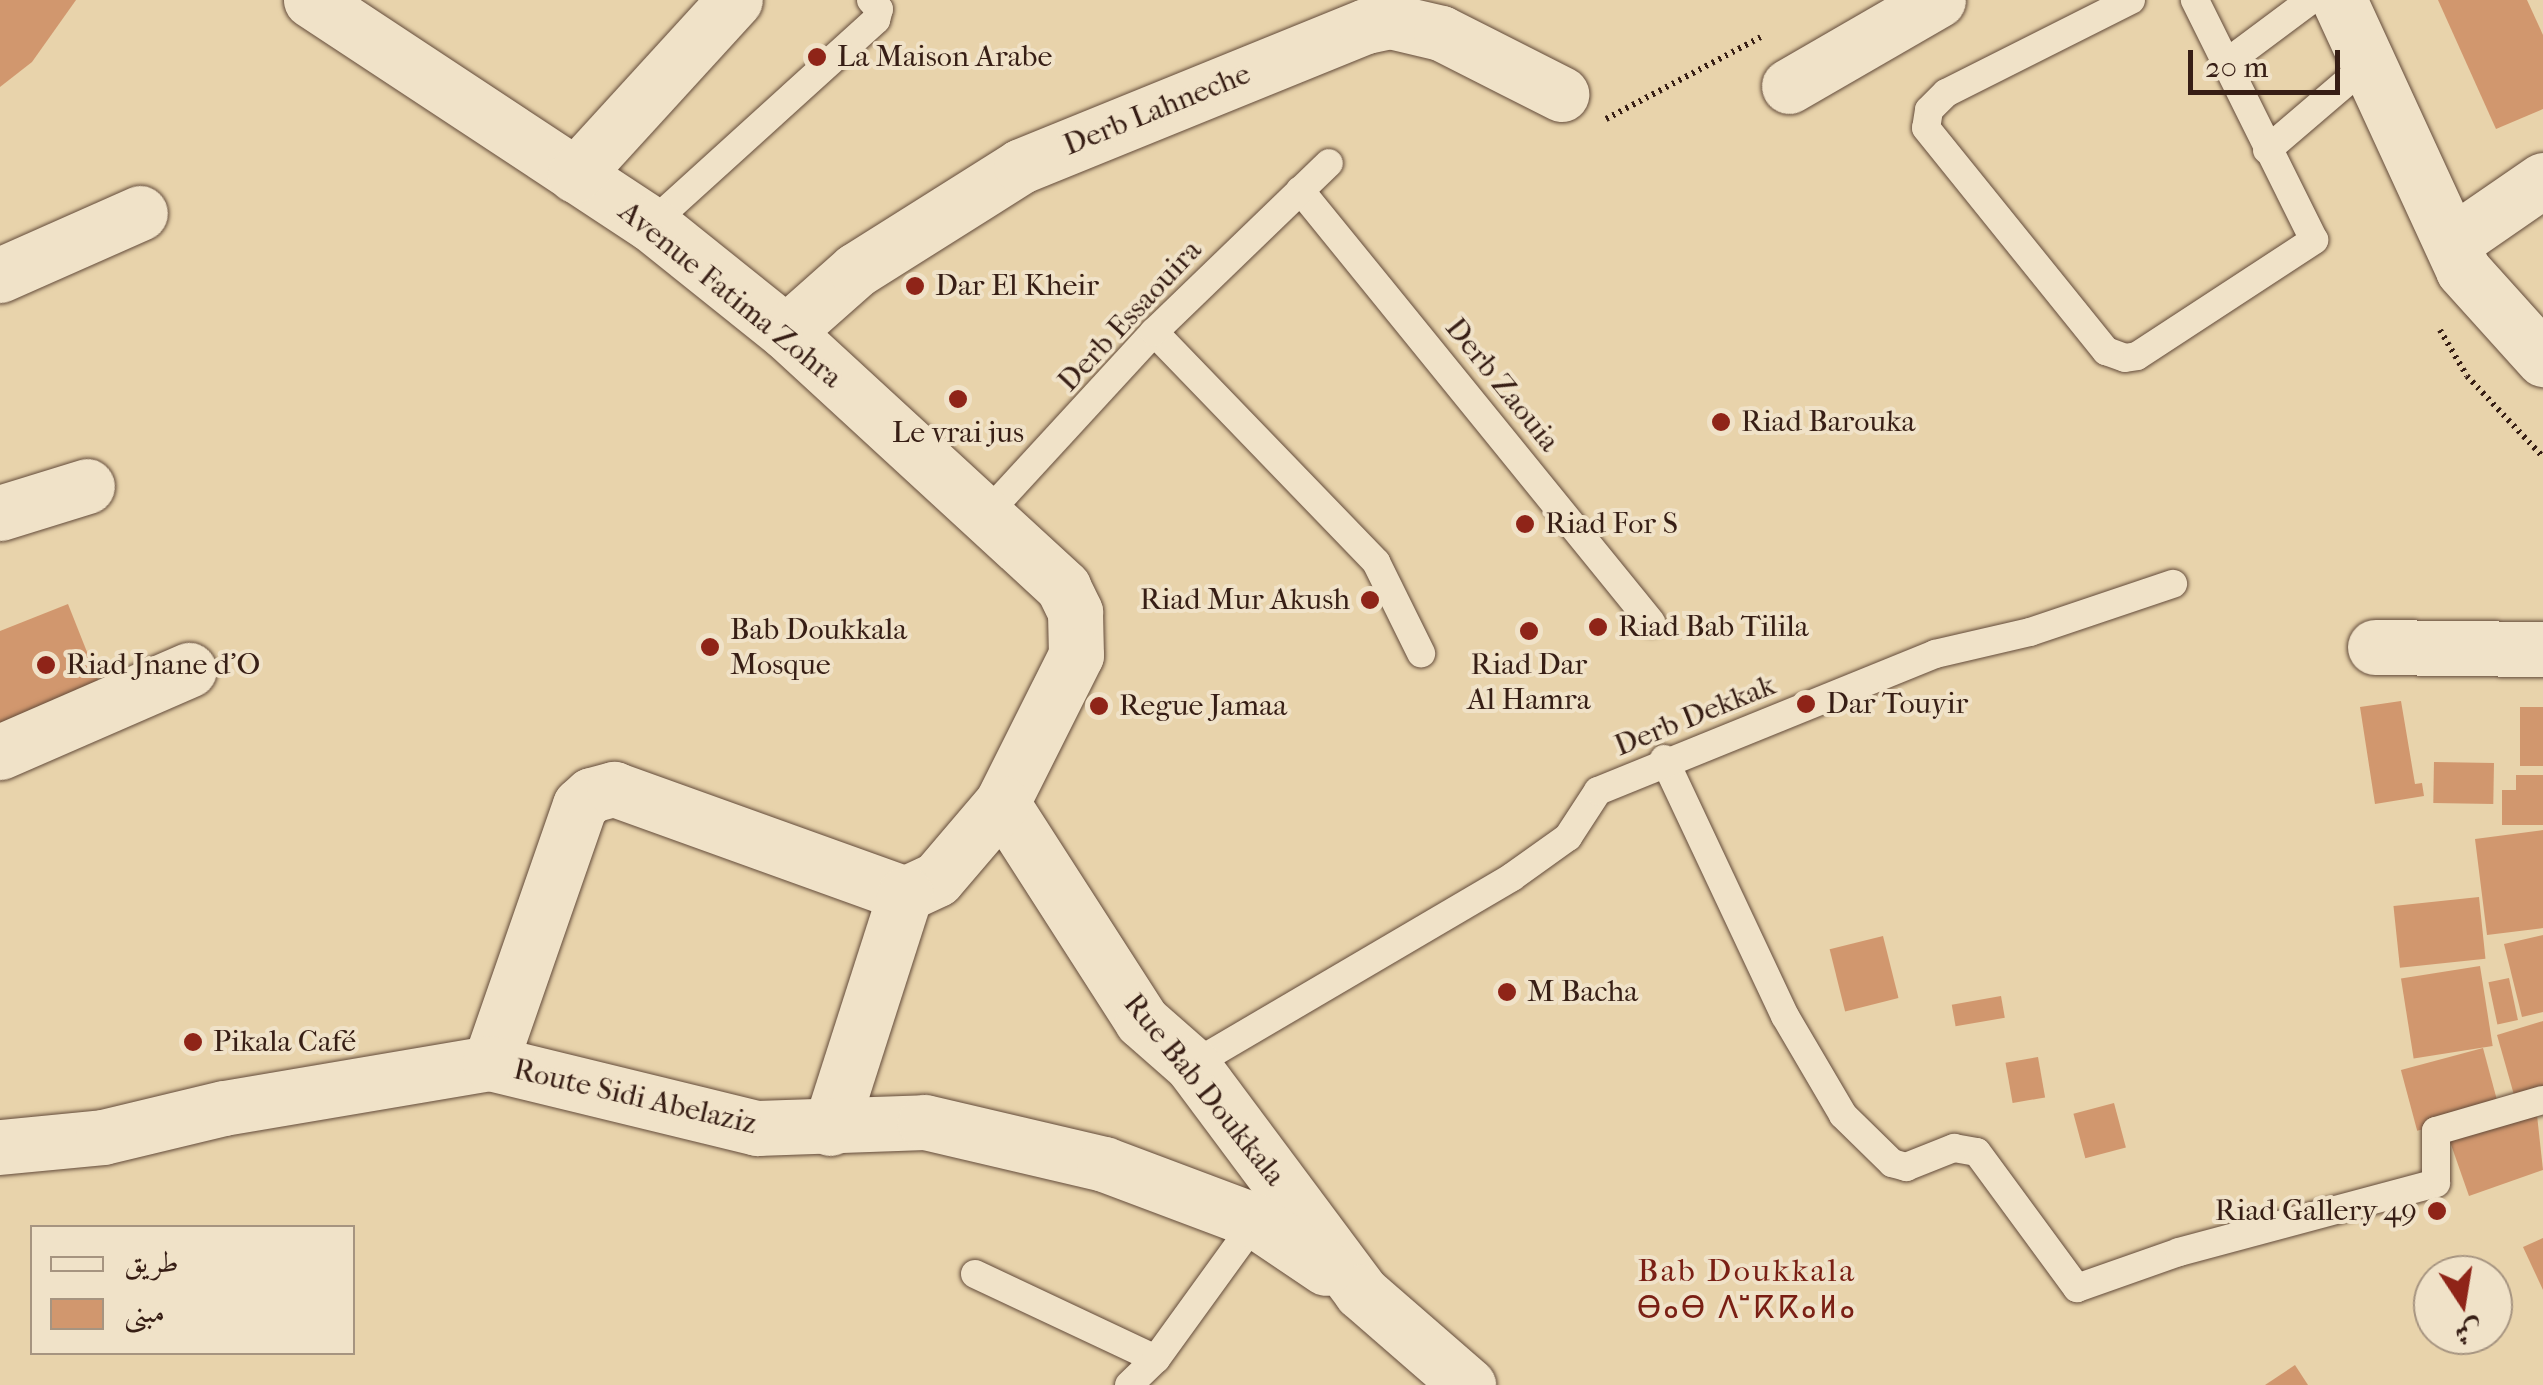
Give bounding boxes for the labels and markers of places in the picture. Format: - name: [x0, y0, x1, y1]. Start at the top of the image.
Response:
- place label: La Maison Arabe: [837, 39, 1052, 75]
- marker: La Maison Arabe: [806, 46, 828, 68]
- place label: Dar El Kheir: [935, 268, 1099, 304]
- marker: Dar El Kheir: [904, 275, 926, 297]
- marker: Le vrai jus: [947, 388, 969, 410]
- place label: Riad Barouka: [1741, 404, 1915, 440]
- marker: Riad Barouka: [1710, 411, 1732, 433]
- place label: Le vrai jus: [892, 415, 1024, 451]
- place label: Riad For S: [1545, 506, 1678, 542]
- marker: Riad For S: [1514, 513, 1536, 535]
- place label: Riad Mur Akush: [1140, 582, 1350, 618]
- marker: Riad Mur Akush: [1359, 589, 1381, 611]
- place label: Riad Bab Tilila: [1618, 609, 1809, 645]
- place label: Bab Doukkala Mosque: [730, 612, 907, 682]
- marker: Riad Bab Tilila: [1587, 616, 1609, 638]
- marker: Riad Dar Al Hamra: [1518, 620, 1540, 642]
- marker: Bab Doukkala Mosque: [699, 636, 721, 658]
- place label: Riad Jnane d'O: [66, 647, 260, 683]
- place label: Riad Dar Al Hamra: [1467, 647, 1591, 718]
- marker: Riad Jnane d'O: [35, 654, 57, 676]
- place label: Dar Touyir: [1826, 686, 1968, 722]
- place label: Regue Jamaa: [1119, 688, 1287, 724]
- marker: Dar Touyir: [1795, 693, 1817, 715]
- marker: Regue Jamaa: [1088, 695, 1110, 717]
- place label: M Bacha: [1527, 974, 1638, 1010]
- marker: M Bacha: [1496, 981, 1518, 1003]
- place label: Pikala Café: [213, 1024, 356, 1060]
- marker: Pikala Café: [182, 1031, 204, 1053]
- place label: Riad Gallery 49: [2215, 1193, 2417, 1229]
- marker: Riad Gallery 49: [2426, 1200, 2448, 1222]

